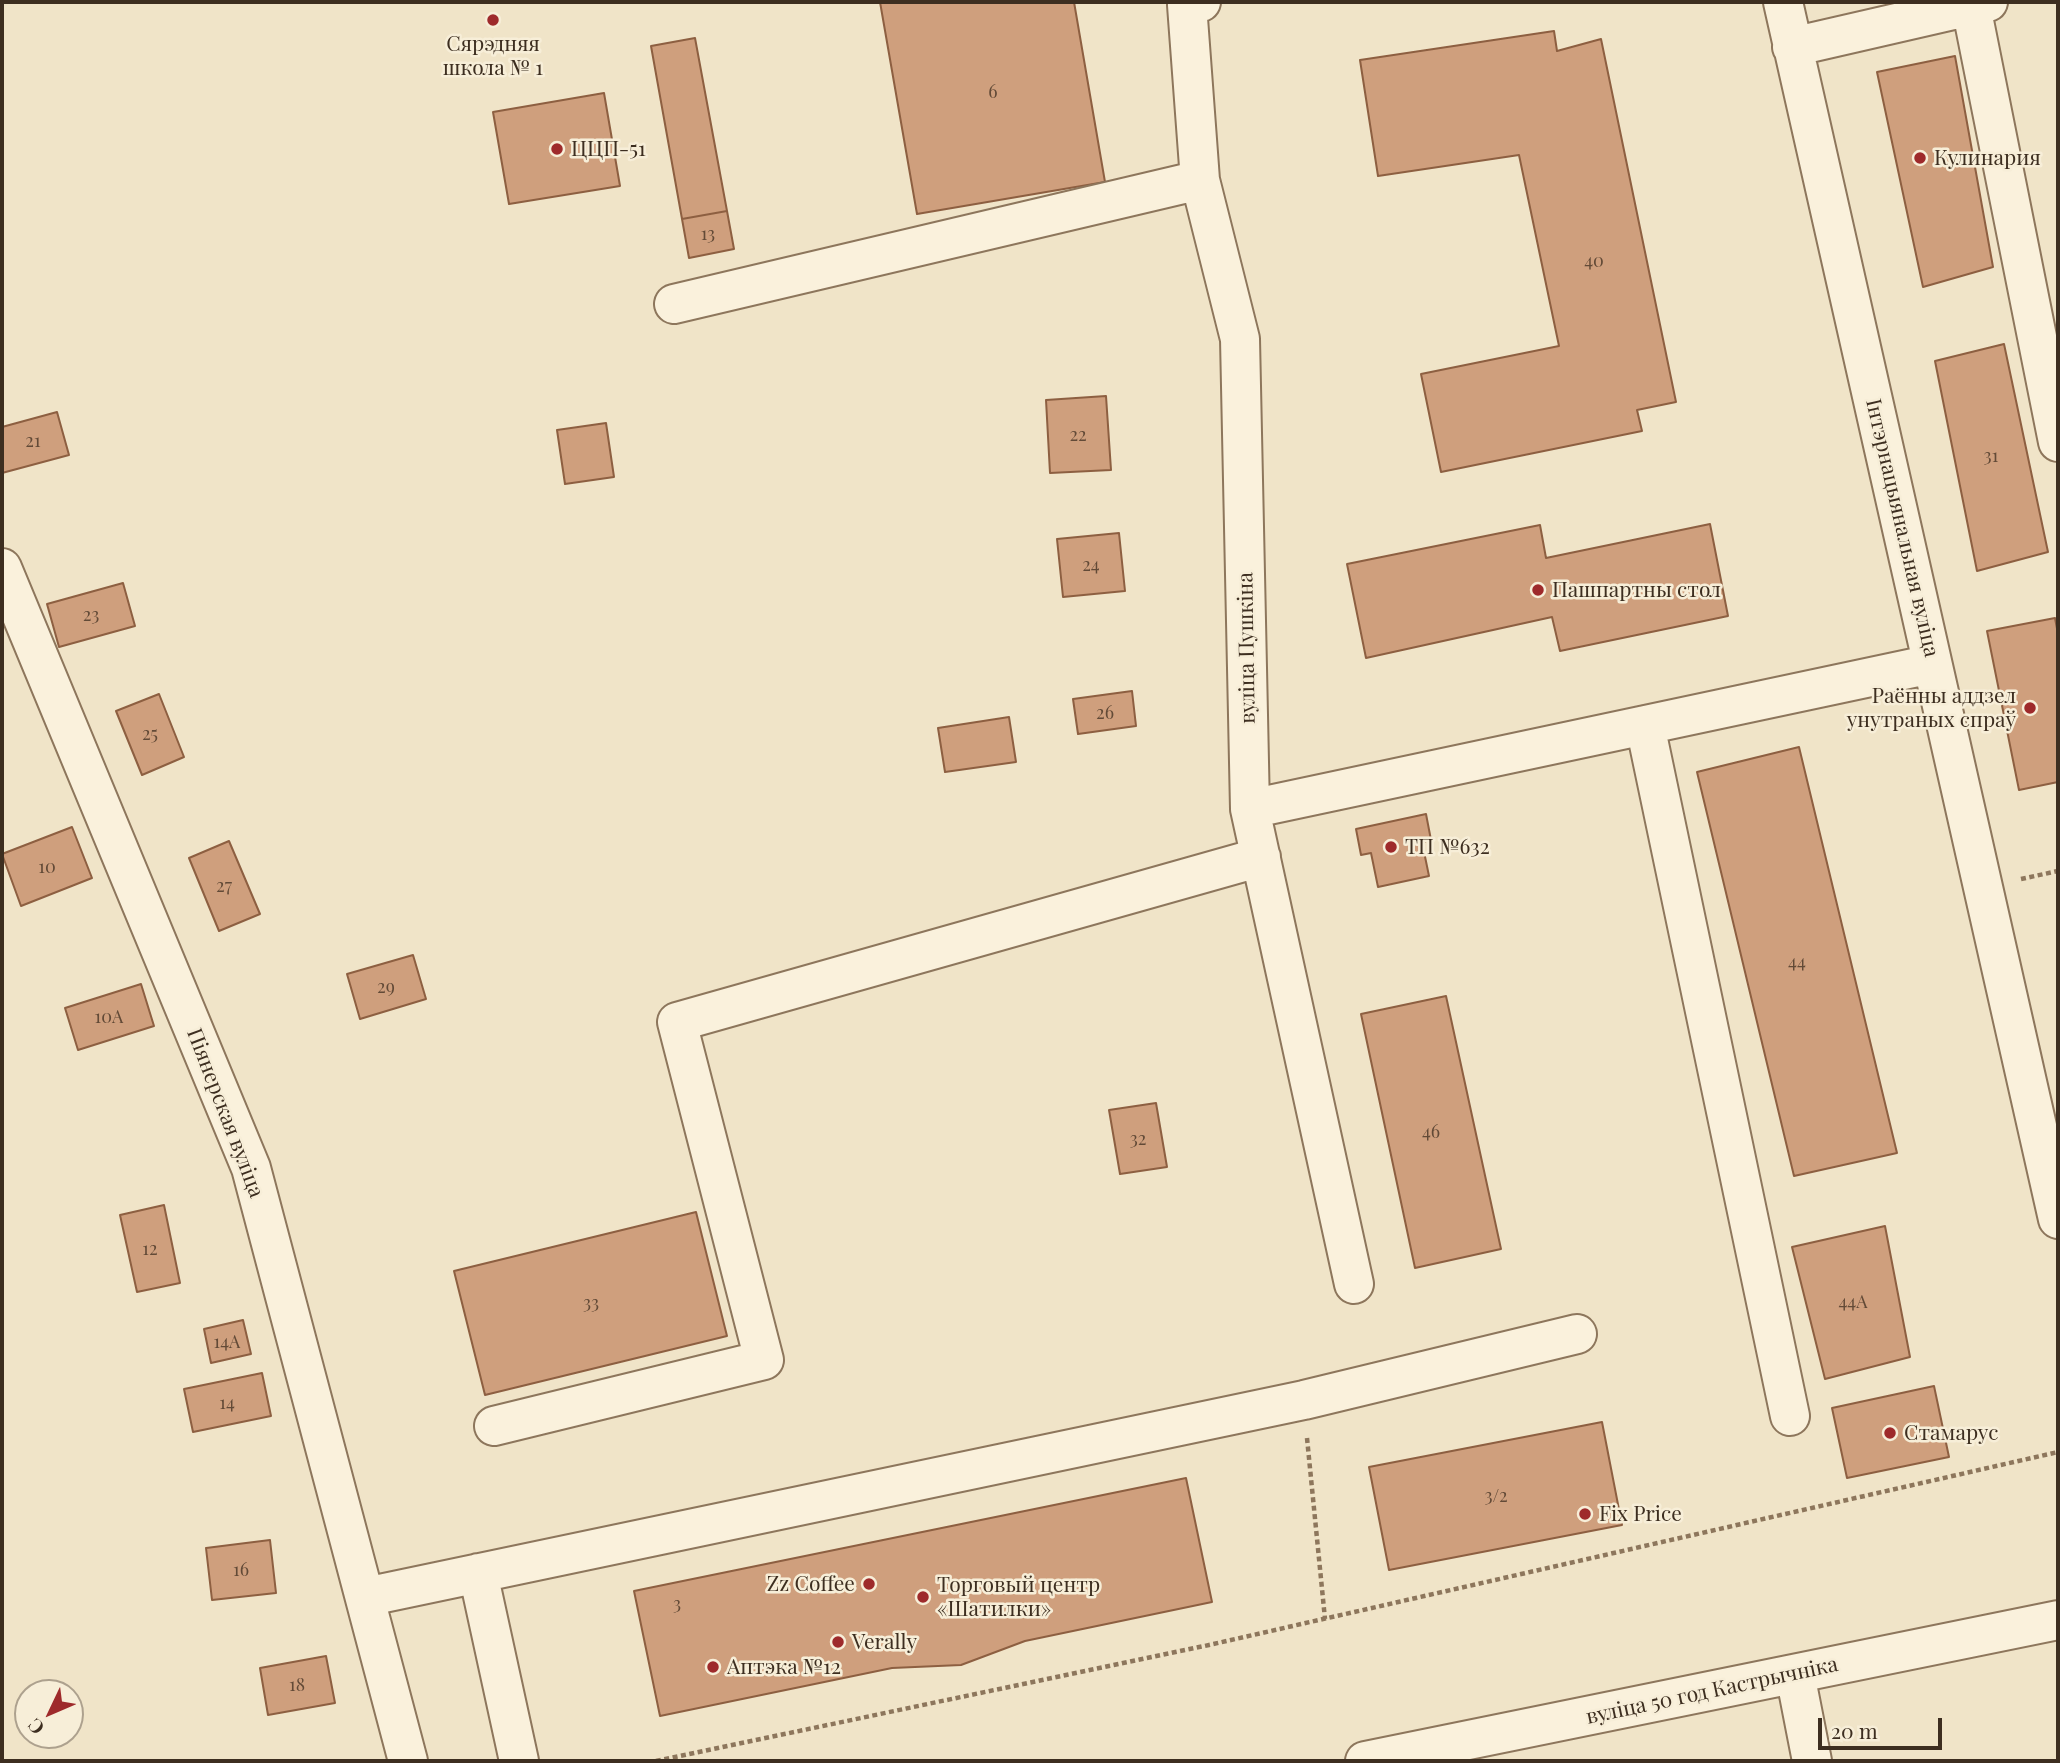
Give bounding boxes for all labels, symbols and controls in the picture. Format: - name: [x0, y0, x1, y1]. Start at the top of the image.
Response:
- marker: Сярэдняя школа № 1: [485, 12, 501, 28]
- place label: Сярэдняя школа № 1: [443, 31, 543, 81]
- house number: 6: [988, 81, 998, 103]
- place label: ЦЦП-51: [571, 136, 646, 162]
- marker: ЦЦП-51: [549, 141, 565, 157]
- place label: Кулинария: [1934, 145, 2041, 171]
- marker: Кулинария: [1912, 150, 1928, 166]
- house number: 13: [701, 223, 715, 245]
- house number: 40: [1584, 250, 1604, 272]
- street label: Інтэрнацыянальная вуліца: [1860, 396, 1944, 660]
- house number: 22: [1069, 424, 1087, 446]
- house number: 21: [25, 430, 41, 452]
- house number: 31: [1984, 445, 1998, 467]
- house number: 24: [1082, 554, 1100, 576]
- street label: вуліца Пушкіна: [1233, 572, 1261, 724]
- place label: Пашпартны стол: [1552, 577, 1721, 603]
- marker: Пашпартны стол: [1530, 582, 1546, 598]
- house number: 23: [83, 604, 99, 626]
- place label: Раённы аддзел унутраных спраў: [1847, 683, 2016, 733]
- marker: Раённы аддзел унутраных спраў: [2022, 700, 2038, 716]
- house number: 26: [1096, 702, 1114, 724]
- house number: 25: [142, 723, 158, 745]
- place label: ТП №632: [1405, 834, 1490, 860]
- marker: ТП №632: [1383, 839, 1399, 855]
- house number: 10: [38, 856, 56, 878]
- house number: 27: [216, 875, 232, 897]
- house number: 44: [1788, 951, 1806, 973]
- house number: 29: [377, 976, 395, 998]
- house number: 10А: [95, 1006, 123, 1028]
- street label: Піянерская вуліца: [181, 1025, 269, 1201]
- house number: 46: [1422, 1121, 1440, 1143]
- house number: 32: [1130, 1128, 1146, 1150]
- house number: 12: [142, 1238, 158, 1260]
- house number: 44А: [1838, 1291, 1868, 1313]
- house number: 33: [583, 1292, 599, 1314]
- house number: 14А: [214, 1331, 240, 1353]
- house number: 14: [219, 1392, 235, 1414]
- place label: Стамарус: [1904, 1420, 1998, 1446]
- marker: Стамарус: [1882, 1425, 1898, 1441]
- house number: 3/2: [1484, 1485, 1508, 1507]
- place label: Fix Price: [1599, 1501, 1682, 1527]
- marker: Fix Price: [1577, 1506, 1593, 1522]
- house number: 16: [233, 1559, 249, 1581]
- place label: Zz Coffee: [767, 1571, 855, 1597]
- place label: Торговый центр «Шатилки»: [937, 1572, 1100, 1622]
- marker: Zz Coffee: [861, 1576, 877, 1592]
- marker: Торговый центр «Шатилки»: [915, 1589, 931, 1605]
- house number: 3: [673, 1593, 681, 1615]
- place label: Verally: [852, 1629, 917, 1655]
- marker: Verally: [830, 1634, 846, 1650]
- street label: вуліца 50 год Кастрычніка: [1584, 1652, 1840, 1730]
- place label: Аптэка №12: [727, 1654, 841, 1680]
- marker: Аптэка №12: [705, 1659, 721, 1675]
- house number: 18: [289, 1674, 305, 1696]
- north arrow: [14, 1679, 84, 1749]
- scale bar: [1822, 1704, 1946, 1748]
- text: С: [21, 1713, 49, 1741]
- text: 20 m: [1831, 1716, 1878, 1744]

